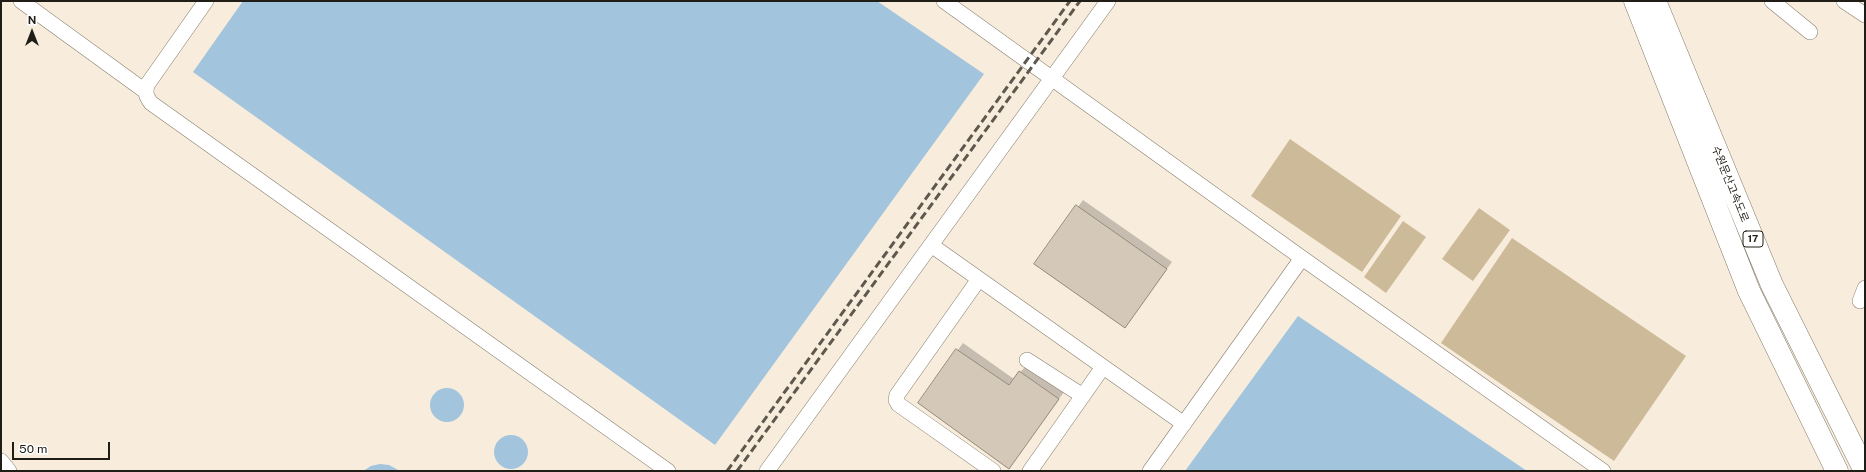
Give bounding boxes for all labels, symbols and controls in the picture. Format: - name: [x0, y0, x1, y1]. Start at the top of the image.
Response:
- north arrow: [12, 12, 52, 52]
- text: N: [28, 14, 36, 26]
- street label: 수원문산고속도로: [1709, 144, 1751, 224]
- road number: 17: [1743, 231, 1763, 247]
- scale bar: [14, 434, 112, 460]
- text: 50 m: [19, 442, 47, 456]

